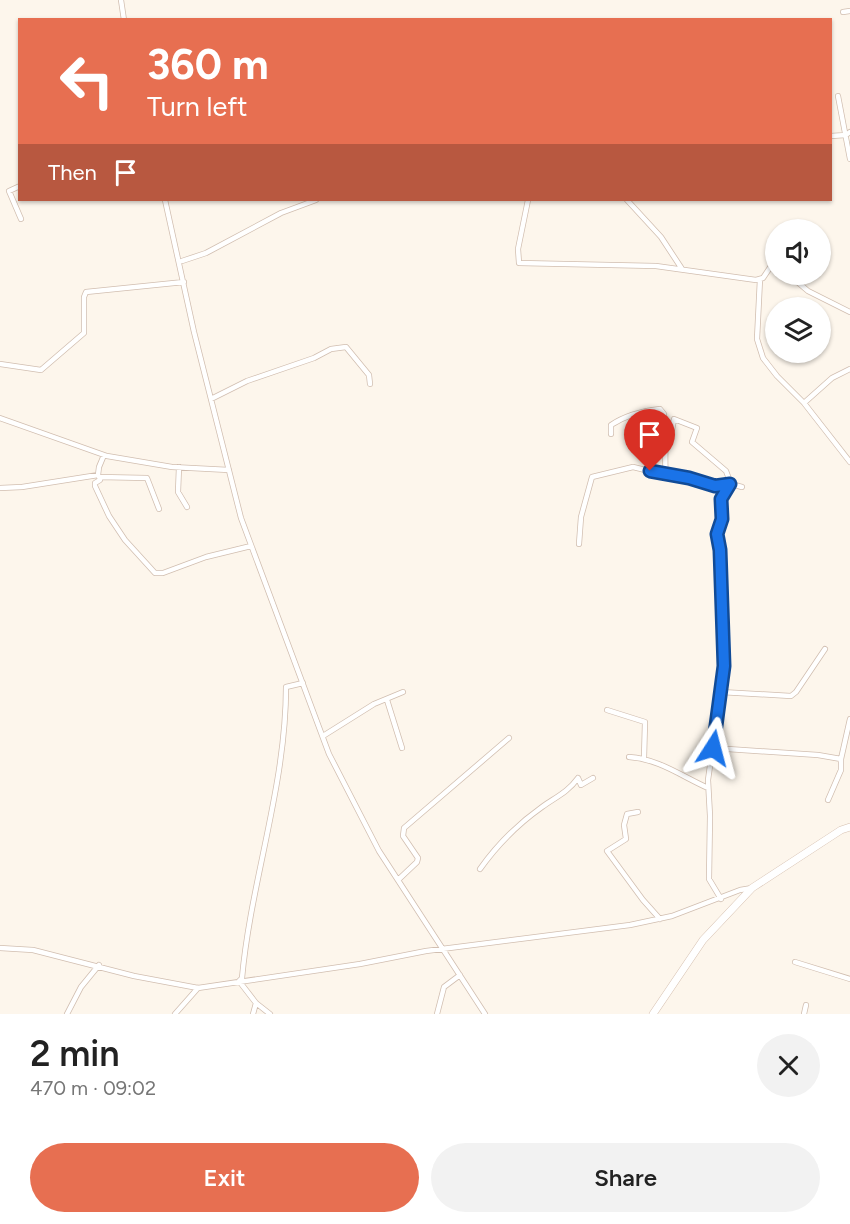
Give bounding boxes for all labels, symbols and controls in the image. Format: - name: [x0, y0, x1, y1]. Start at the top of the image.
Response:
- text: 360 m: [147, 39, 269, 90]
- icon: left: [48, 42, 126, 120]
- text: Turn left: [147, 90, 247, 123]
- icon: arrive: [109, 156, 142, 189]
- text: Then: [48, 159, 97, 186]
- map controls: [765, 219, 831, 363]
- button: sound: [765, 219, 831, 285]
- button: layers: [765, 297, 831, 363]
- pin: [624, 409, 675, 471]
- icon: arrive: [633, 418, 666, 451]
- position arrow: [681, 716, 745, 780]
- text: 2 min: [30, 1032, 120, 1075]
- button: close: [757, 1034, 820, 1097]
- text: 470 m · 09:02: [30, 1076, 156, 1100]
- button: Exit: [30, 1143, 419, 1212]
- button: Share: [431, 1143, 820, 1212]

